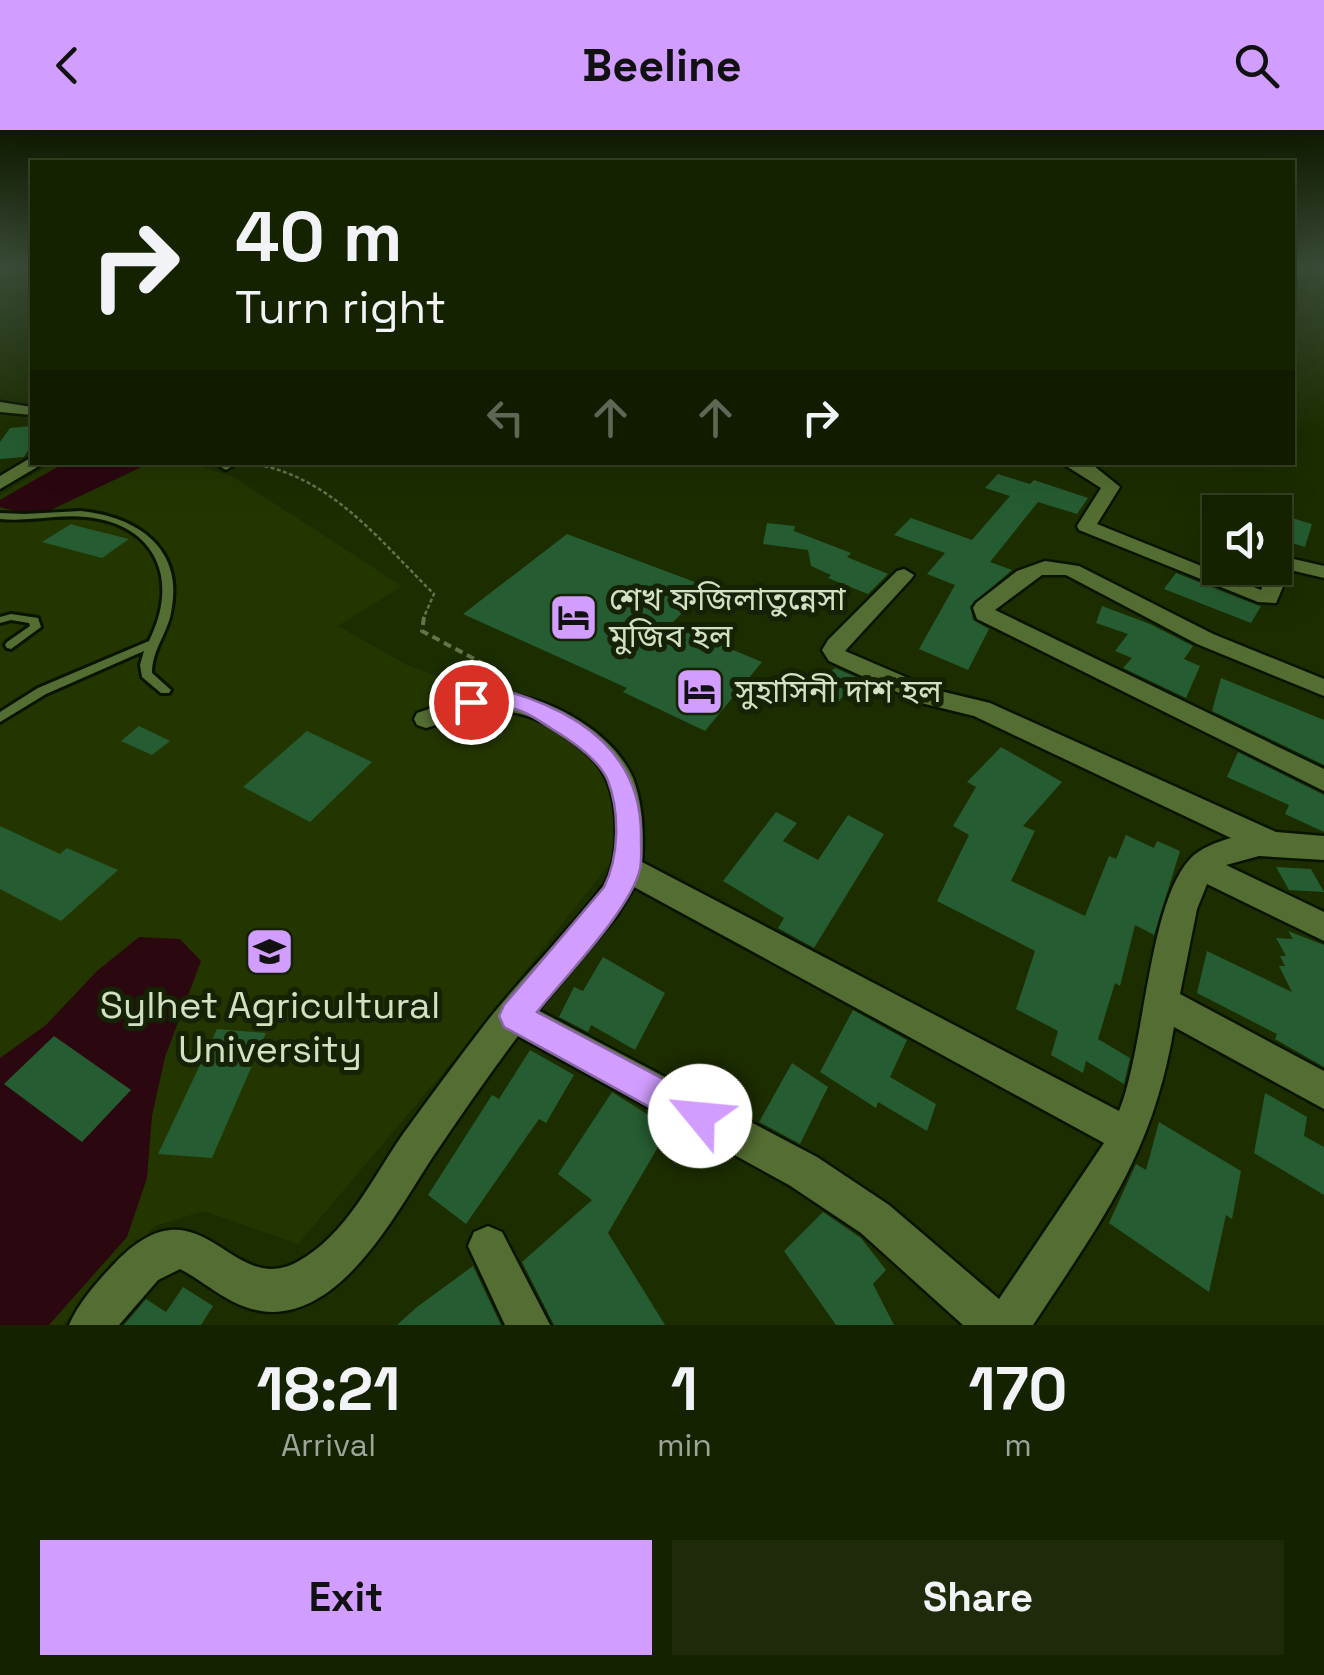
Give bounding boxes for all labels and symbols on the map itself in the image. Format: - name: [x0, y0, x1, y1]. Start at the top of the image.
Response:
- place label: শেখ ফজিলাতুন্নেসা মুজিব হল: [608, 579, 846, 656]
- hotel icon: শেখ ফজিলাতুন্নেসা মুজিব হল: [548, 591, 600, 643]
- pin: [429, 660, 514, 745]
- hotel icon: সুহাসিনী দাশ হল: [674, 665, 726, 717]
- place label: সুহাসিনী দাশ হল: [734, 671, 942, 711]
- school or university icon: Sylhet Agricultural University: [244, 925, 296, 977]
- place label: Sylhet Agricultural University: [100, 981, 440, 1073]
- position arrow: [648, 1064, 752, 1168]

